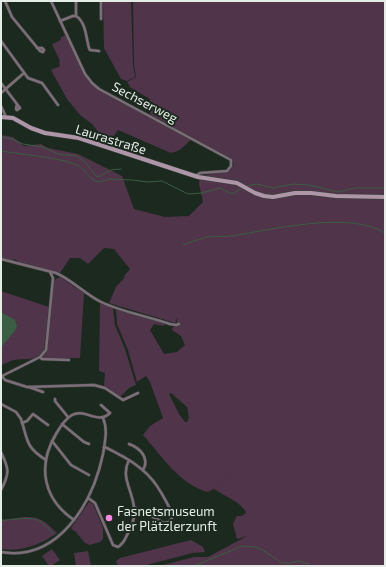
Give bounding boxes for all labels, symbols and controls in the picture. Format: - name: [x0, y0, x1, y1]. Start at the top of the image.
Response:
- street label: Sechserweg: [110, 78, 180, 126]
- street label: Laurastraße: [74, 121, 148, 157]
- place label: Fasnetsmuseum der Plätzlerzunft: [117, 503, 217, 534]
- marker: Fasnetsmuseum der Plätzlerzunft: [104, 513, 114, 523]

